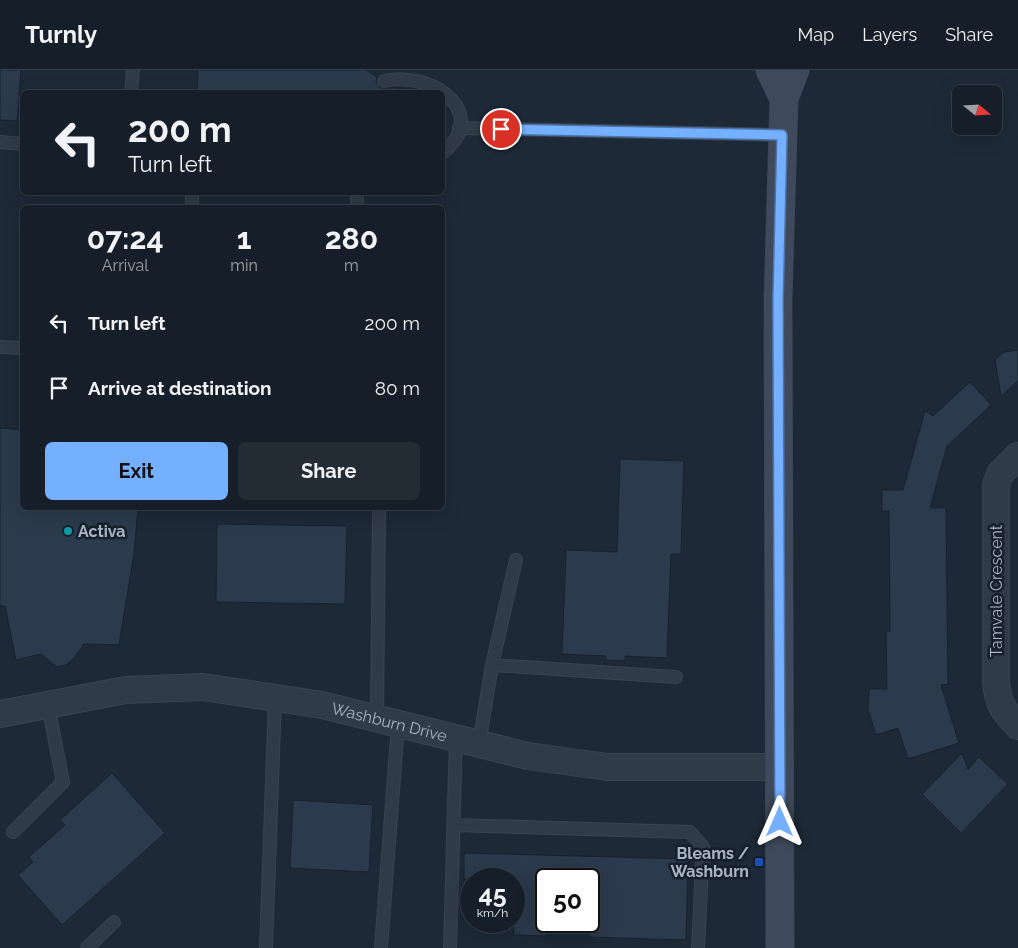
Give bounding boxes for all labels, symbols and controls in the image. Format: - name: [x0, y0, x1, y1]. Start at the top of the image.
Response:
- text: Turnly: [25, 20, 97, 49]
- text: Map: [798, 24, 834, 45]
- text: Layers: [862, 24, 917, 45]
- text: Share: [945, 24, 993, 45]
- north arrow: [952, 85, 1002, 135]
- map controls: [952, 85, 1002, 135]
- pin: [480, 108, 522, 150]
- text: 200 m: [128, 109, 232, 150]
- icon: left: [45, 110, 110, 175]
- icon: arrive: [487, 115, 515, 143]
- text: Turn left: [128, 151, 212, 177]
- text: 07:24: [87, 221, 164, 256]
- text: 1: [237, 221, 252, 256]
- text: 280: [325, 221, 378, 256]
- text: Arrival: [102, 256, 149, 275]
- text: min: [230, 256, 258, 275]
- text: m: [344, 256, 359, 275]
- icon: left: [45, 309, 73, 337]
- text: Turn left: [88, 312, 165, 334]
- text: 200 m: [365, 312, 420, 334]
- icon: arrive: [45, 374, 73, 402]
- text: Arrive at destination: [88, 377, 272, 399]
- text: 80 m: [375, 377, 420, 399]
- button: Exit: [45, 442, 228, 500]
- button: Share: [238, 442, 420, 500]
- place label: Activa: [78, 522, 126, 541]
- street label: Tamvale Crescent: [987, 524, 1006, 657]
- marker: Activa: [62, 525, 74, 537]
- street label: Washburn Drive: [330, 698, 449, 745]
- position arrow: [753, 795, 805, 847]
- place label: Bleams / Washburn: [670, 844, 749, 881]
- marker: Bleams / Washburn: [753, 856, 765, 868]
- speed limit sign: 50: [535, 868, 600, 933]
- text: 45: [478, 879, 507, 909]
- text: km/h: [477, 906, 508, 920]

